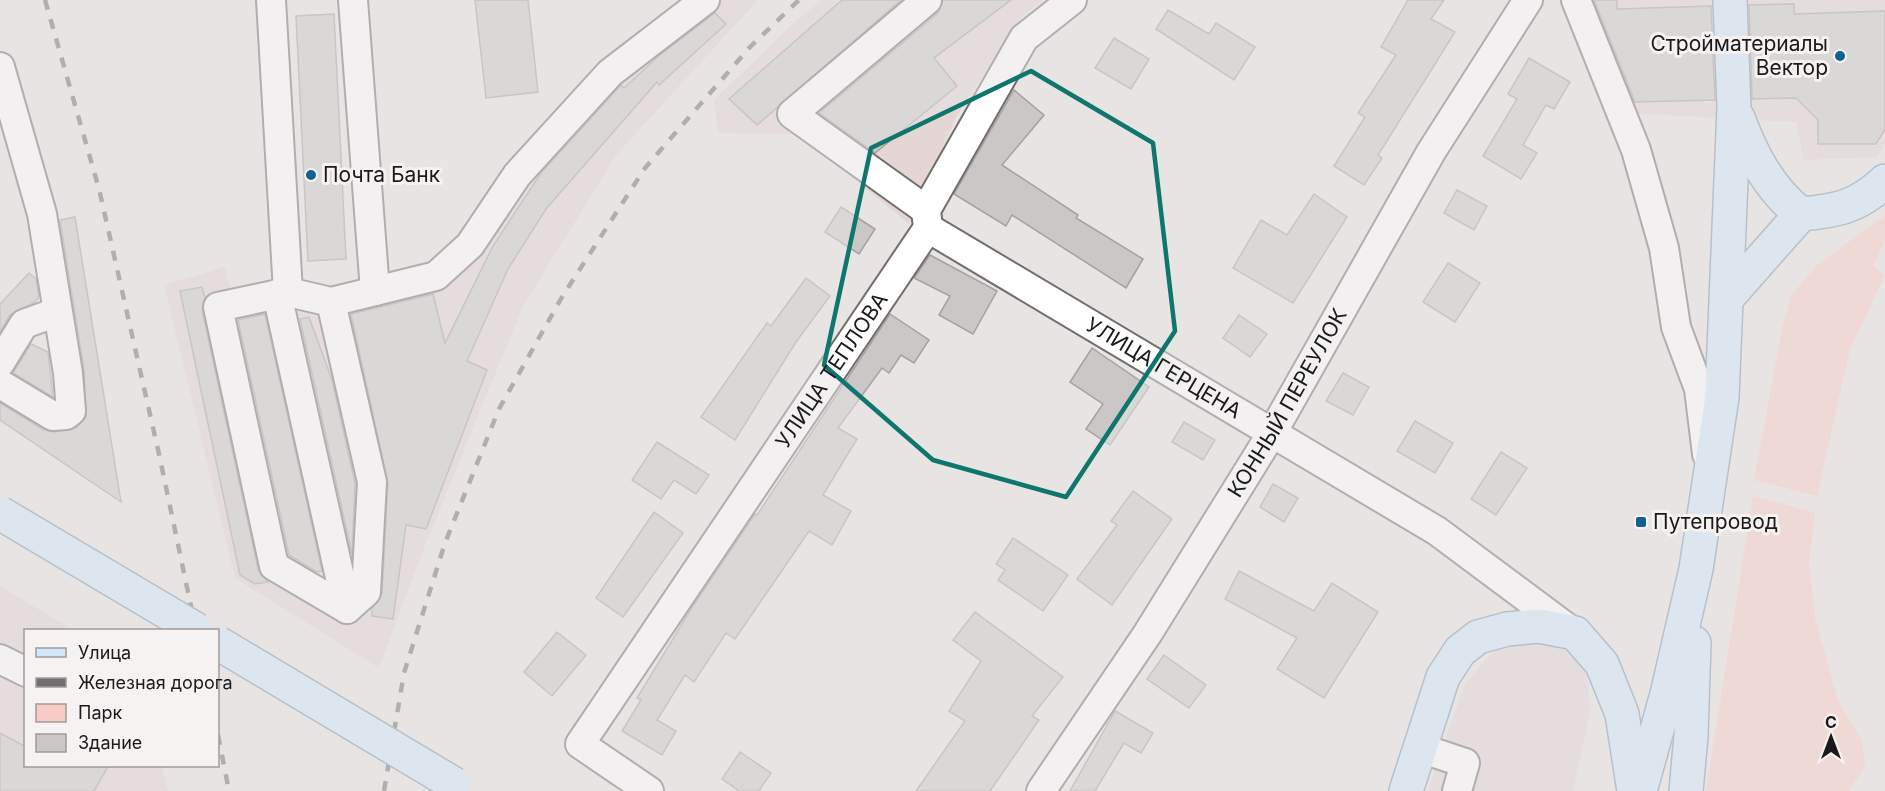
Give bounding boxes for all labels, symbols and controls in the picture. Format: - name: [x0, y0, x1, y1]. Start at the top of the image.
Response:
- place label: Стройматериалы Вектор: [1650, 31, 1828, 80]
- marker: Стройматериалы Вектор: [1833, 49, 1847, 63]
- place label: Почта Банк: [323, 162, 441, 187]
- marker: Почта Банк: [304, 168, 318, 182]
- street label: УЛИЦА ТЕПЛОВА: [770, 288, 893, 453]
- street label: КОННЫЙ ПЕРЕУЛОК: [1222, 304, 1352, 502]
- street label: УЛИЦА ГЕРЦЕНА: [1082, 312, 1246, 424]
- place label: Путепровод: [1653, 509, 1778, 534]
- marker: Путепровод: [1634, 515, 1648, 529]
- legend: [24, 629, 219, 767]
- text: Улица: [78, 642, 131, 663]
- text: Железная дорога: [78, 672, 233, 693]
- text: Парк: [78, 702, 123, 723]
- north arrow: [1801, 707, 1861, 767]
- text: С: [1825, 712, 1837, 732]
- text: Здание: [78, 732, 142, 753]

